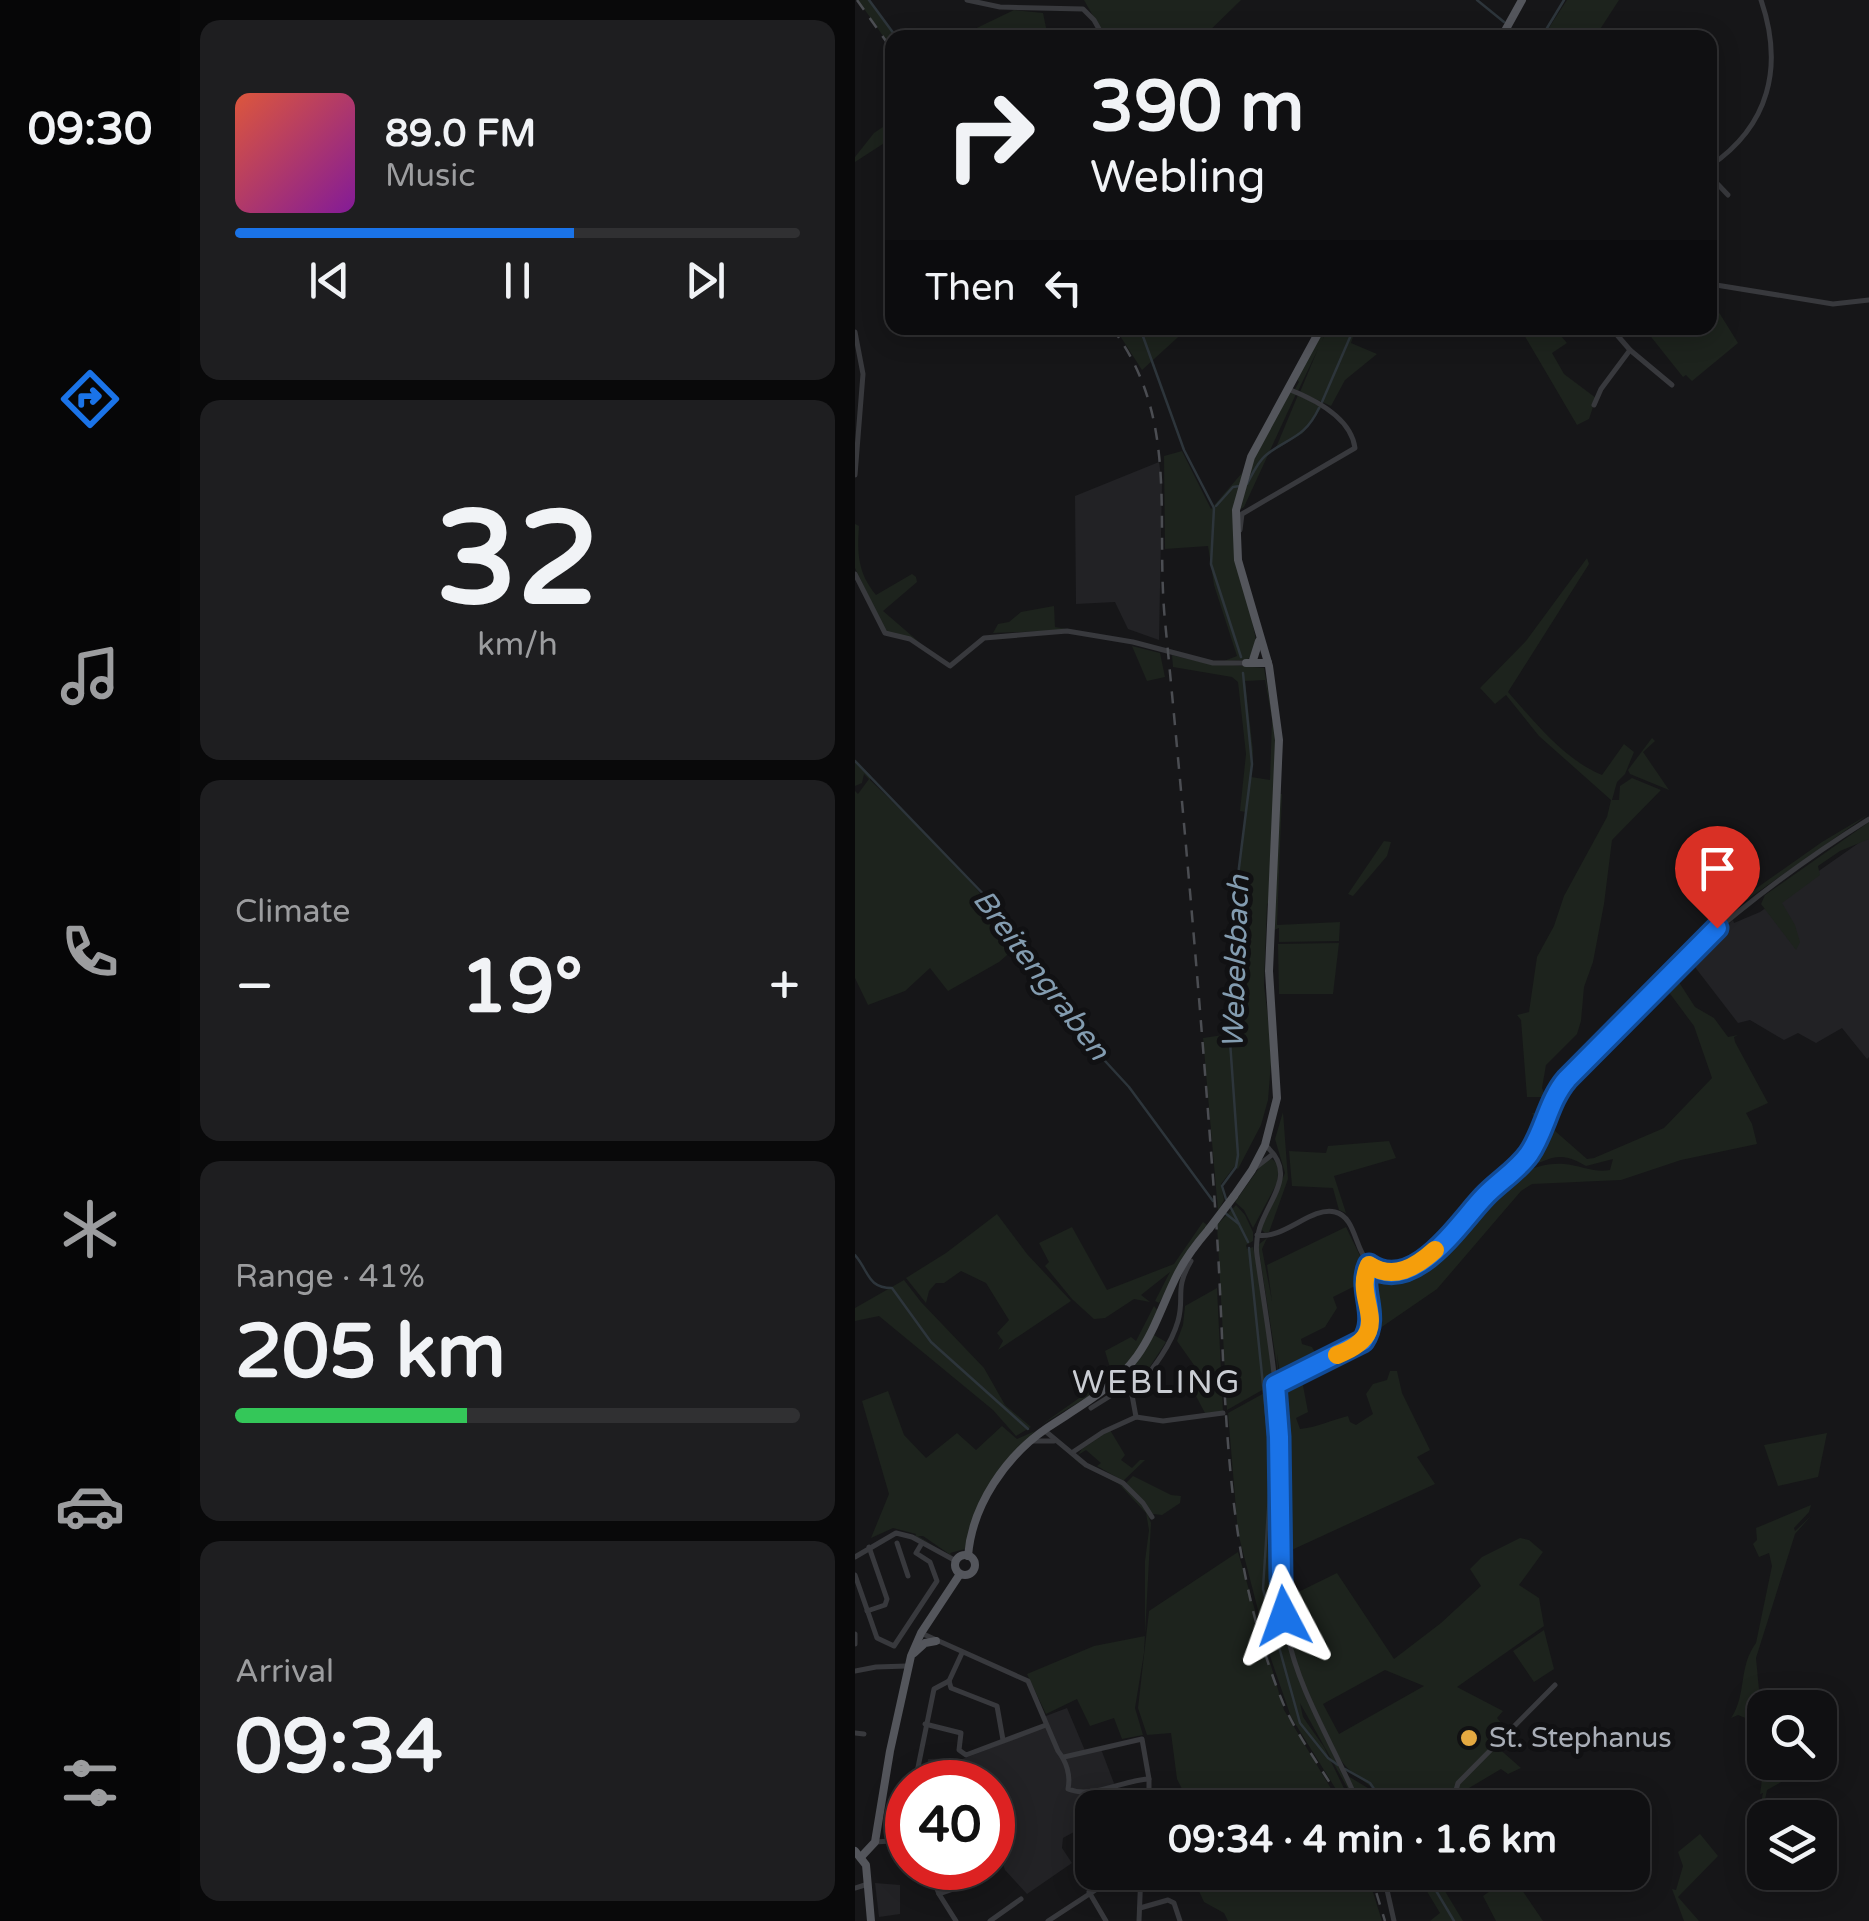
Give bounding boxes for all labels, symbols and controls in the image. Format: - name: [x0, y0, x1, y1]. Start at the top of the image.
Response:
- text: 390 m: [1090, 66, 1304, 150]
- icon: right: [925, 70, 1055, 200]
- text: 09:30: [28, 103, 152, 157]
- text: 89.0 FM: [385, 111, 536, 157]
- text: Webling: [1090, 151, 1266, 205]
- text: Music: [385, 157, 475, 195]
- icon: previous: [302, 253, 357, 308]
- icon: pause: [490, 253, 545, 308]
- icon: next: [678, 253, 733, 308]
- icon: left: [1036, 260, 1091, 315]
- text: Then: [925, 265, 1016, 311]
- icon: directions: [55, 364, 125, 434]
- text: 32: [436, 483, 599, 639]
- text: km/h: [477, 626, 558, 664]
- icon: music: [55, 641, 125, 711]
- pin: [1675, 826, 1760, 929]
- icon: arrive: [1690, 841, 1745, 896]
- water label: Webelsbach: [1214, 874, 1258, 1049]
- water label: Breitengraben: [965, 882, 1118, 1068]
- text: Climate: [235, 893, 350, 931]
- icon: phone: [55, 917, 125, 987]
- text: 19°: [460, 942, 583, 1032]
- text: −: [235, 954, 274, 1020]
- text: +: [769, 954, 800, 1020]
- icon: climate: [55, 1194, 125, 1264]
- text: Range · 41%: [235, 1258, 425, 1296]
- text: 205 km: [235, 1307, 506, 1397]
- district label: WEBLING: [1072, 1364, 1242, 1402]
- icon: car: [55, 1471, 125, 1541]
- position arrow: [1232, 1564, 1336, 1668]
- text: Arrival: [235, 1653, 334, 1691]
- map controls: [1747, 1690, 1837, 1890]
- button: search: [1747, 1690, 1837, 1780]
- text: 09:34: [235, 1702, 443, 1792]
- place label: St. Stephanus: [1489, 1721, 1672, 1755]
- marker: St. Stephanus: [1458, 1727, 1480, 1749]
- icon: filters: [55, 1748, 125, 1818]
- speed limit sign: 40: [885, 1760, 1015, 1890]
- button: layers: [1747, 1800, 1837, 1890]
- text: 09:34 · 4 min · 1.6 km: [1168, 1817, 1557, 1863]

